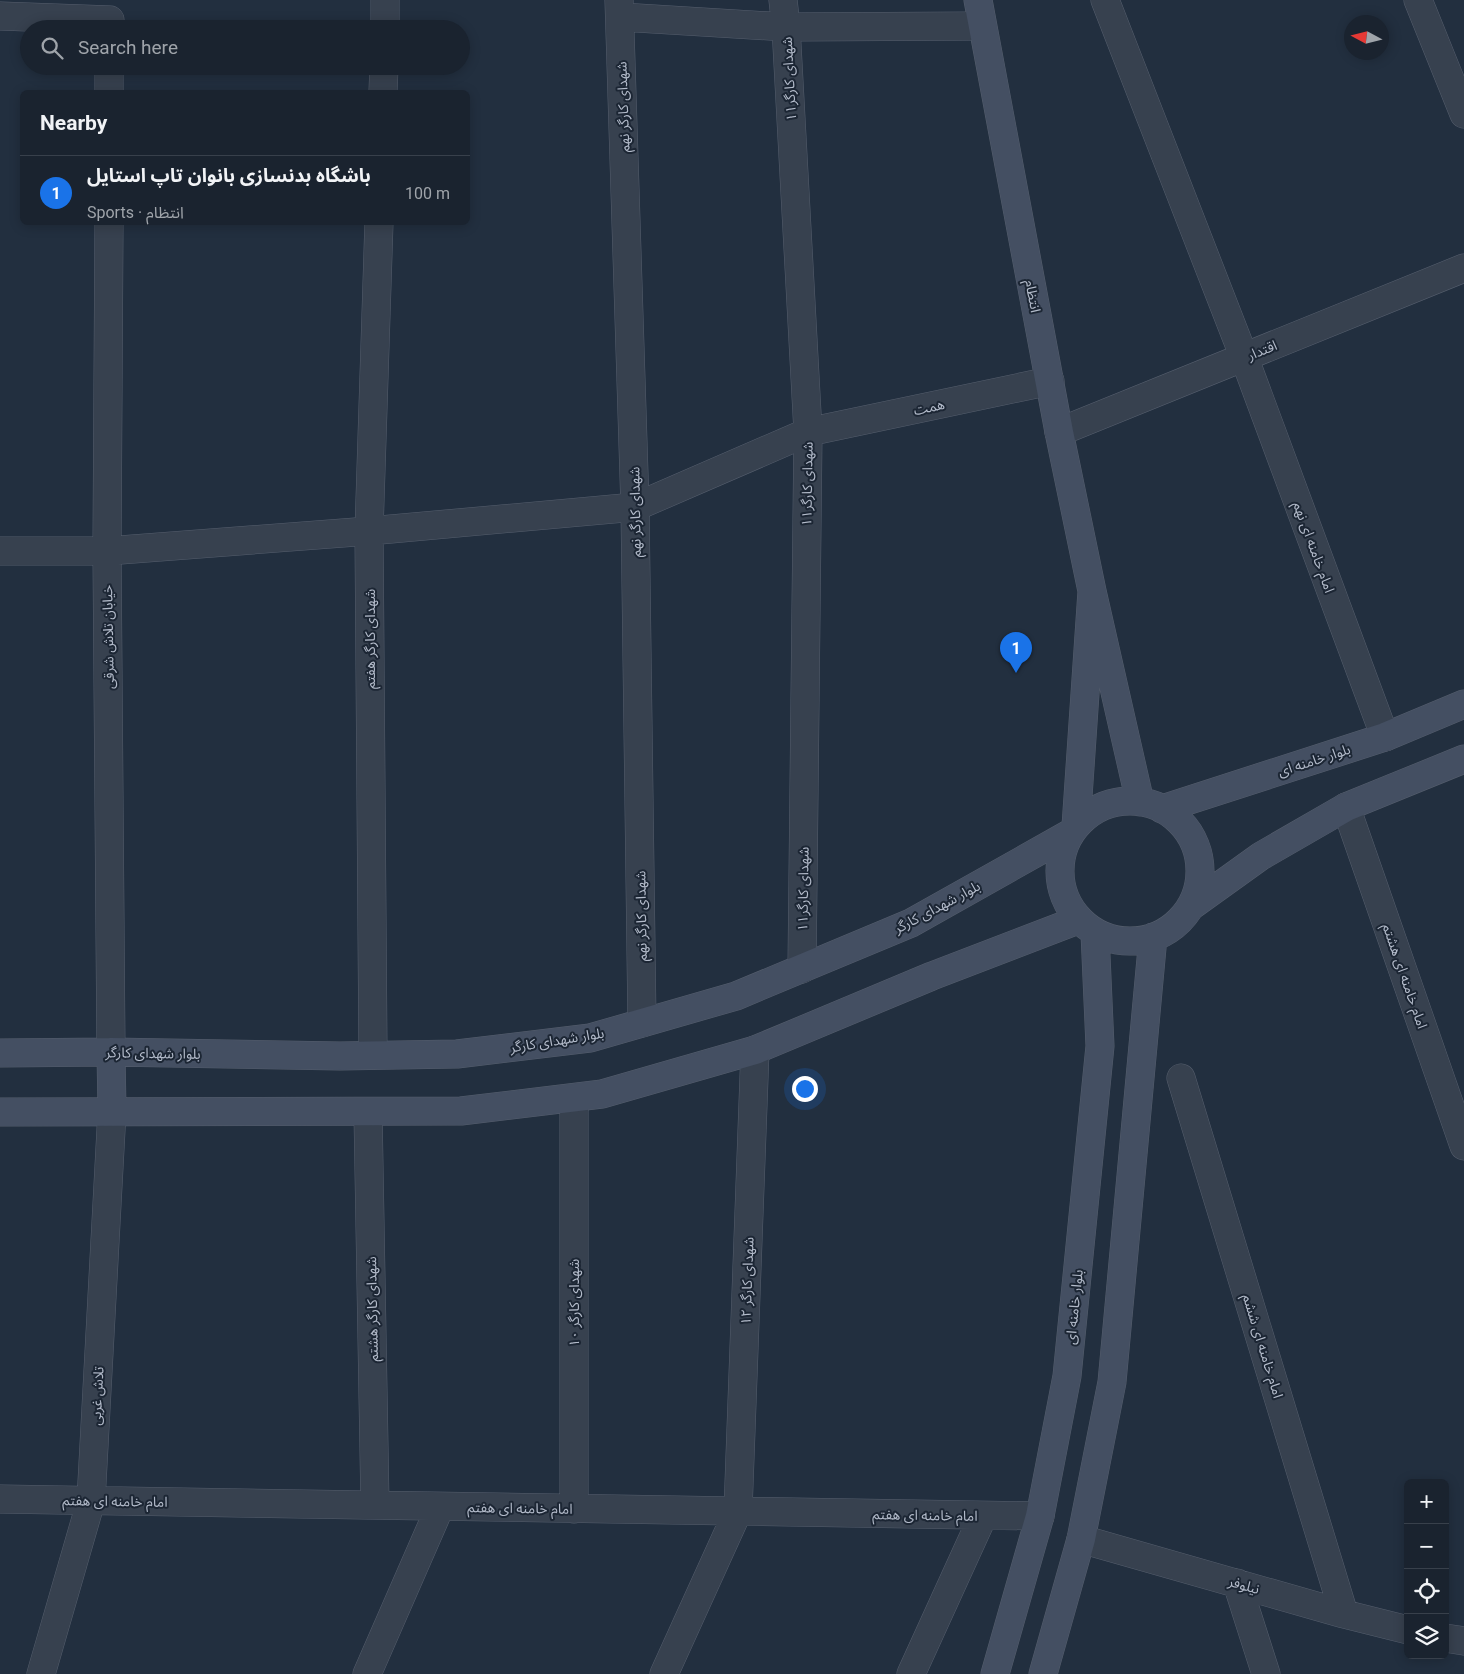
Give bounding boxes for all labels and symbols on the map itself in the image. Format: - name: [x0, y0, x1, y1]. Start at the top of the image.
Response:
- north arrow: [1344, 15, 1389, 60]
- street label: شهدای کارگر۱۱: [779, 36, 800, 122]
- street label: شهدای کارگر نهم: [613, 61, 636, 153]
- street label: انتظام: [1019, 278, 1044, 314]
- street label: اقتدار: [1244, 337, 1280, 364]
- street label: همت: [912, 396, 946, 418]
- street label: شهدای کارگر۱۱: [798, 441, 817, 527]
- street label: شهدای کارگر نهم: [626, 466, 647, 558]
- street label: امام خامنه ای نهم: [1287, 499, 1338, 596]
- street label: خیابان تلاش شرقی: [99, 585, 118, 689]
- street label: شهدای کارگر هفتم: [362, 589, 381, 689]
- pin: 1: [1000, 632, 1032, 673]
- street label: بلوار خامنه ای: [1276, 741, 1353, 780]
- street label: شهدای کارگر۱۱: [794, 846, 813, 932]
- street label: شهدای کارگر نهم: [632, 870, 653, 962]
- street label: بلوار شهدای کارگر: [890, 877, 983, 938]
- street label: امام خامنه ای هشتم: [1377, 921, 1431, 1032]
- street label: بلوار شهدای کارگر: [508, 1025, 606, 1056]
- street label: بلوار شهدای کارگر: [104, 1044, 201, 1063]
- your location: [792, 1076, 818, 1102]
- street label: شهدای کارگر ۱۲: [737, 1237, 758, 1325]
- street label: شهدای کارگر هشتم: [363, 1256, 384, 1362]
- street label: شهدای کارگر ۱۰: [566, 1259, 583, 1347]
- street label: بلوار خامنه ای: [1062, 1269, 1087, 1345]
- street label: امام خامنه ای ششم: [1237, 1292, 1286, 1401]
- street label: تلاش غربی: [87, 1366, 108, 1426]
- street label: امام خامنه ای هفتم: [62, 1492, 168, 1513]
- street label: امام خامنه ای هفتم: [467, 1499, 573, 1520]
- street label: امام خامنه ای هفتم: [872, 1506, 978, 1527]
- street label: نیلوفر: [1225, 1573, 1262, 1598]

